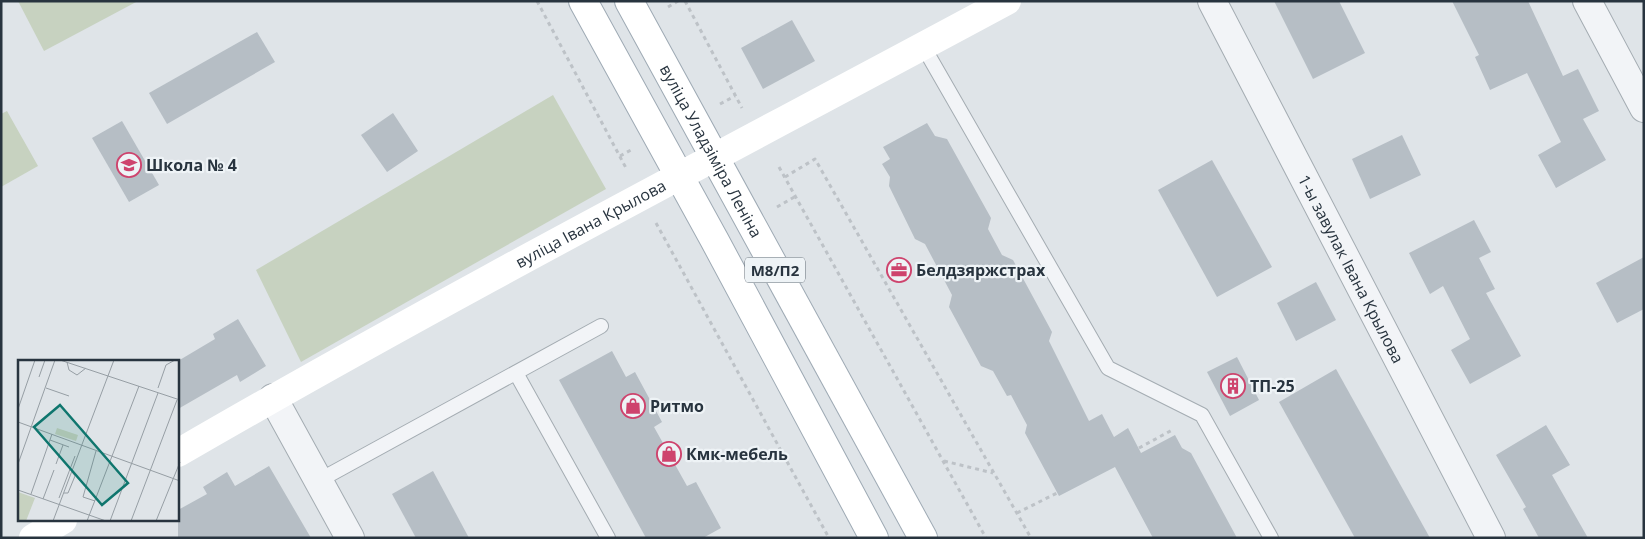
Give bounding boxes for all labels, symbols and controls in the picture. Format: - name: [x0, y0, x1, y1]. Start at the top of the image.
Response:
- street label: вуліца Уладзіміра Леніна: [655, 60, 767, 242]
- school or university icon: Школа № 4: [116, 152, 142, 178]
- place label: Школа № 4: [146, 154, 237, 176]
- street label: 1-ы завулак Івана Крылова: [1293, 171, 1409, 367]
- street label: вуліца Івана Крылова: [511, 174, 670, 273]
- office icon: Белдзяржстрах: [886, 257, 912, 283]
- road number: М8/П2: [745, 258, 805, 282]
- place label: Белдзяржстрах: [916, 259, 1046, 281]
- inset map: [18, 360, 179, 522]
- building icon: ТП-25: [1220, 373, 1246, 399]
- place label: ТП-25: [1250, 375, 1295, 397]
- shop icon: Ритмо: [620, 393, 646, 419]
- place label: Ритмо: [650, 395, 704, 417]
- shop icon: Кмк-мебель: [656, 441, 682, 467]
- place label: Кмк-мебель: [686, 443, 788, 465]

